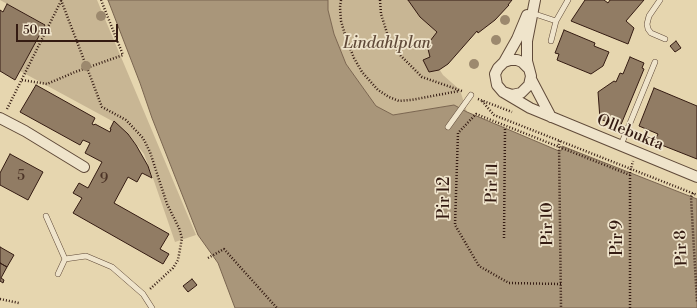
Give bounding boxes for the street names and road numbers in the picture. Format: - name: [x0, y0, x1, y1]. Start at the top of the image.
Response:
- street label: Ollebukta: [594, 111, 666, 155]
- street label: Pir 11: [483, 162, 503, 204]
- street label: Pir 12: [435, 177, 455, 219]
- street label: Pir 10: [538, 202, 558, 246]
- street label: Pir 9: [608, 220, 628, 256]
- street label: Pir 8: [671, 229, 693, 267]

